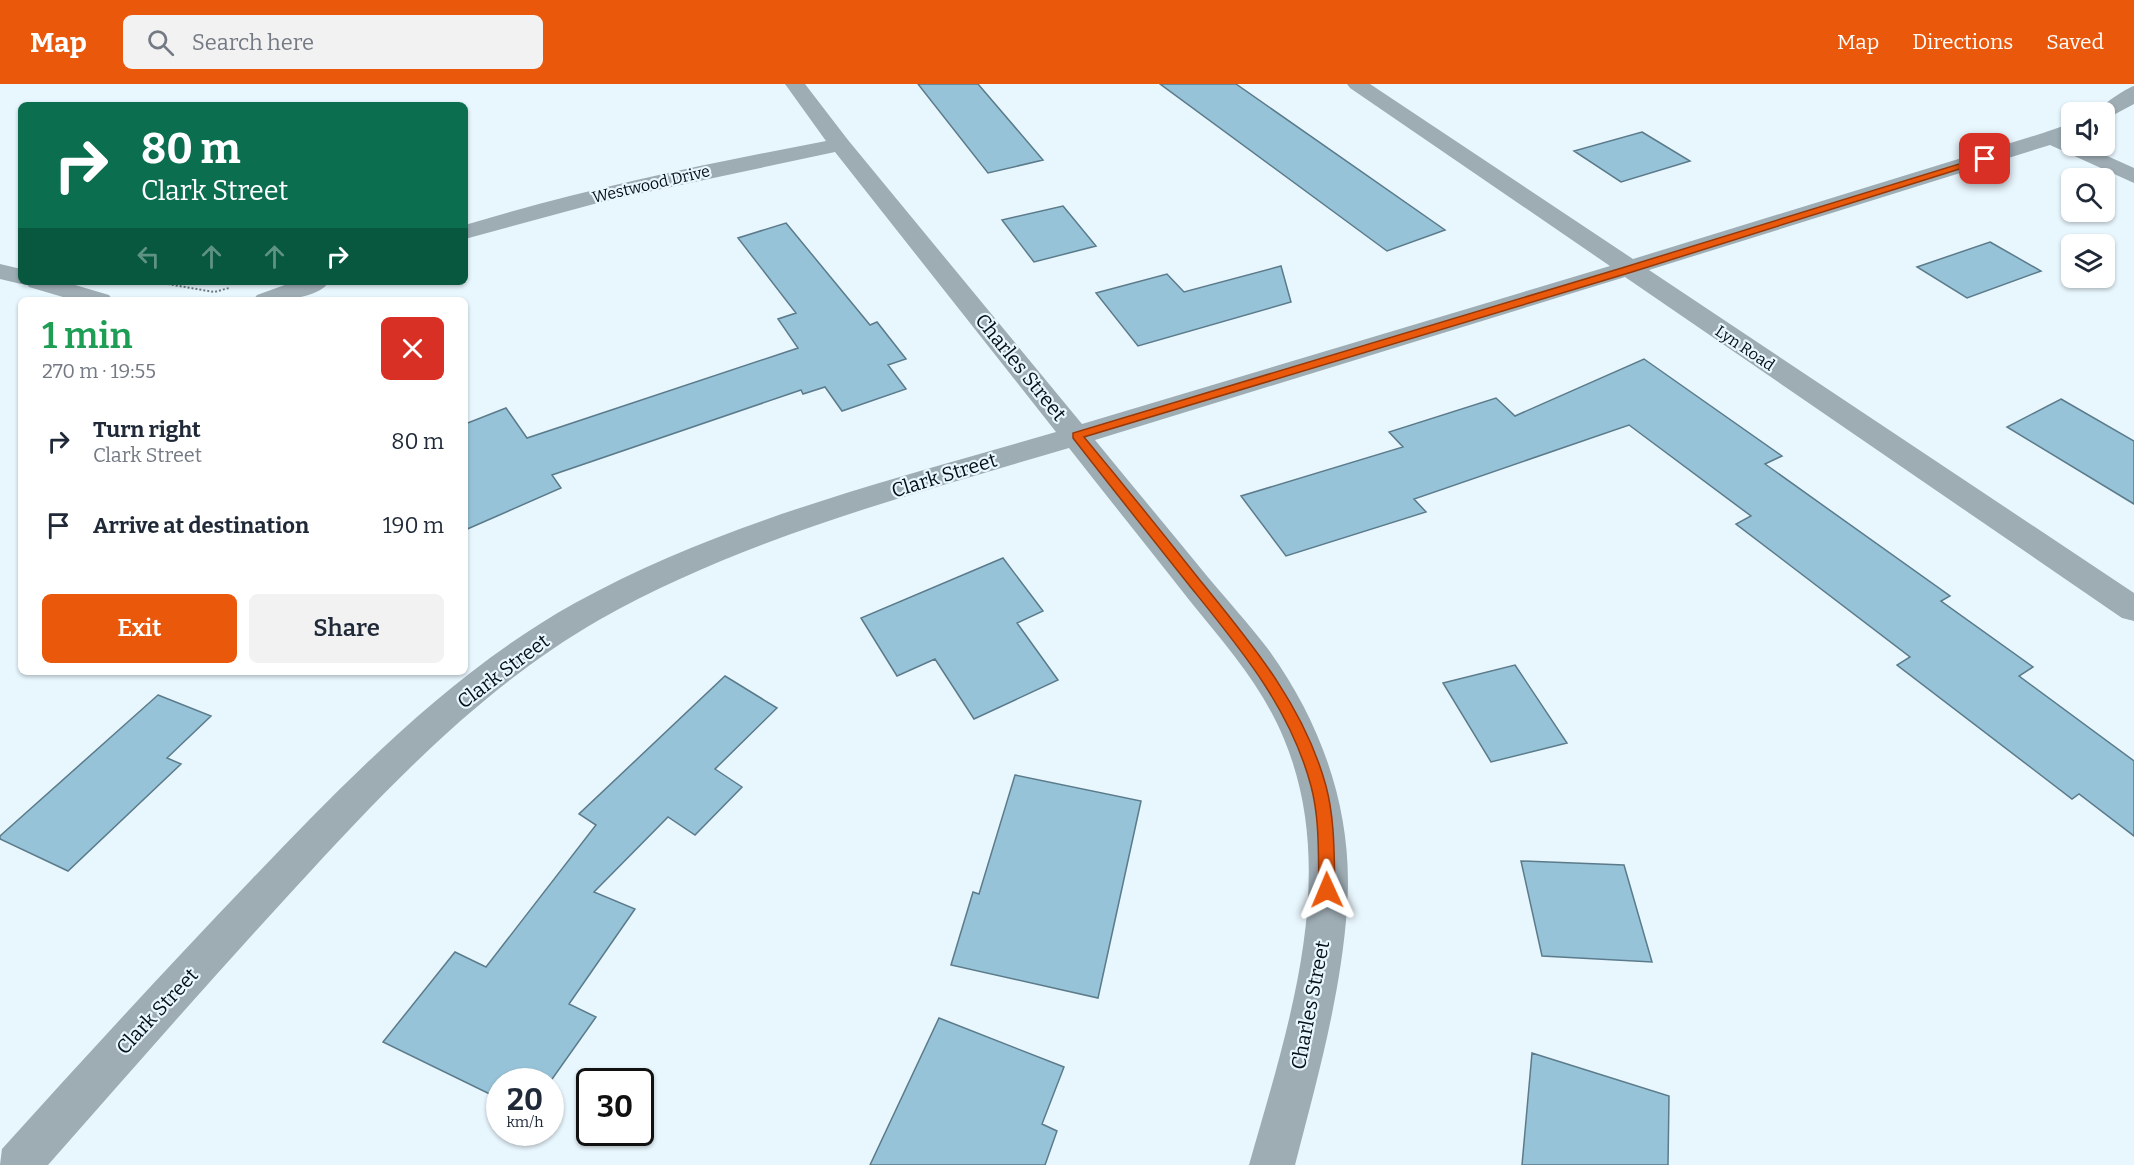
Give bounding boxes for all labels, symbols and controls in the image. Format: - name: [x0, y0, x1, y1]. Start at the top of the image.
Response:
- search box: [123, 15, 543, 69]
- text: Map: [30, 26, 87, 59]
- icon: search: [144, 26, 177, 59]
- text: Search here: [192, 29, 314, 56]
- text: Map: [1837, 29, 1879, 55]
- text: Directions: [1912, 29, 2013, 55]
- text: Saved: [2046, 29, 2104, 55]
- map controls: [2061, 102, 2115, 288]
- button: sound: [2061, 102, 2115, 156]
- text: 80 m: [141, 124, 241, 174]
- icon: right: [42, 126, 120, 204]
- pin: [1959, 133, 2010, 184]
- icon: arrive: [1968, 142, 2001, 175]
- street label: Westwood Drive: [590, 161, 712, 207]
- button: search: [2061, 168, 2115, 222]
- text: Clark Street: [141, 175, 288, 207]
- button: layers: [2061, 234, 2115, 288]
- icon: left: [132, 240, 165, 273]
- icon: ahead: [195, 240, 228, 273]
- icon: ahead: [258, 240, 291, 273]
- icon: right: [321, 240, 354, 273]
- street label: Charles Street: [970, 309, 1072, 425]
- text: 1 min: [42, 314, 133, 358]
- button: close: [381, 317, 444, 380]
- street label: Lyn Road: [1712, 321, 1779, 375]
- text: 270 m · 19:55: [42, 359, 156, 383]
- text: Turn right: [93, 416, 201, 443]
- icon: right: [42, 425, 75, 458]
- text: 80 m: [391, 428, 444, 455]
- text: Clark Street: [93, 443, 202, 467]
- street label: Clark Street: [888, 448, 1000, 502]
- icon: arrive: [42, 509, 75, 542]
- text: Arrive at destination: [93, 512, 309, 539]
- text: 190 m: [383, 512, 444, 539]
- button: Exit: [42, 594, 237, 663]
- button: Share: [249, 594, 444, 663]
- street label: Clark Street: [452, 629, 554, 713]
- position arrow: [1295, 858, 1359, 922]
- street label: Charles Street: [1286, 938, 1334, 1072]
- street label: Clark Street: [111, 963, 203, 1059]
- speed limit sign: 30: [576, 1068, 654, 1146]
- text: 20: [507, 1082, 543, 1118]
- text: km/h: [506, 1113, 544, 1131]

